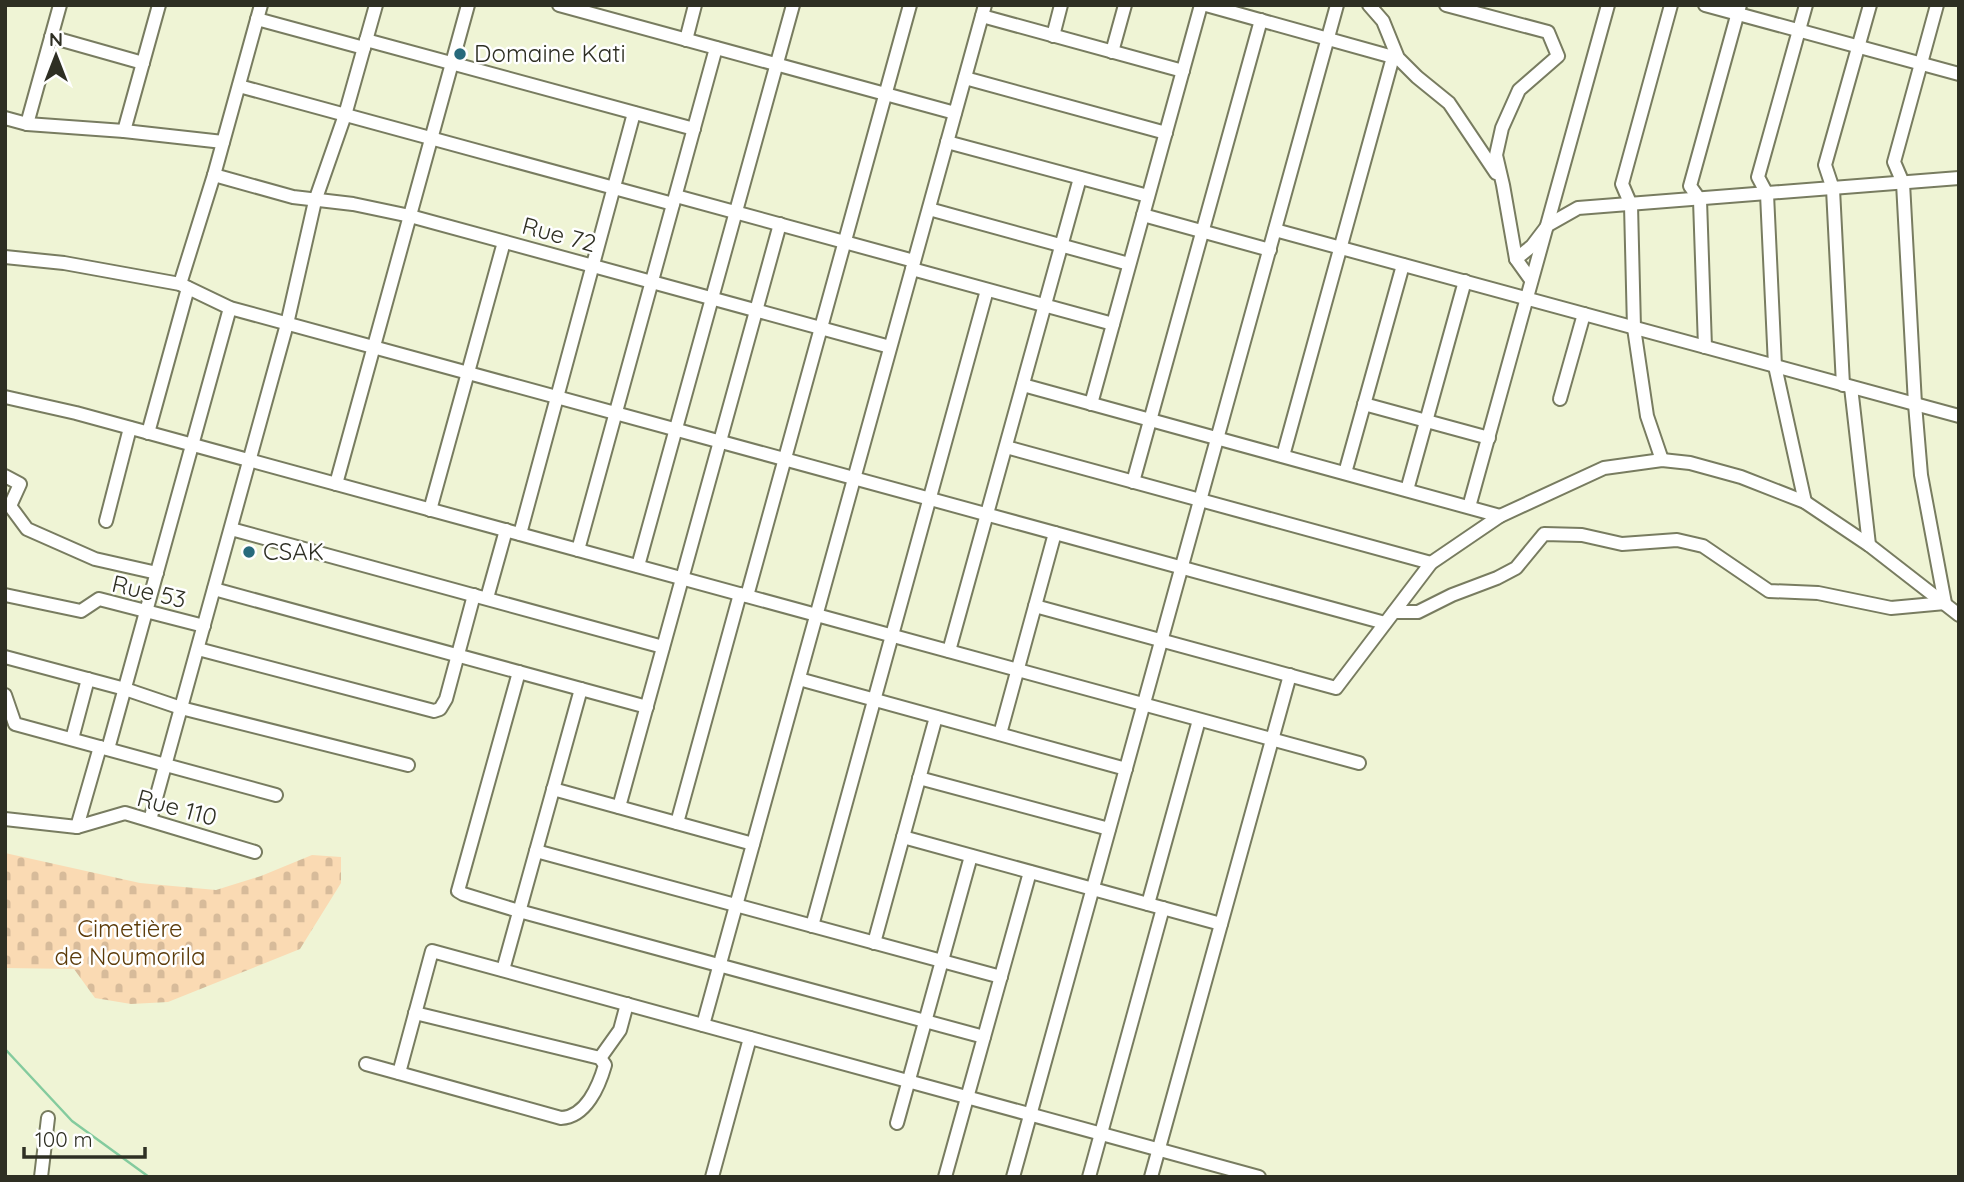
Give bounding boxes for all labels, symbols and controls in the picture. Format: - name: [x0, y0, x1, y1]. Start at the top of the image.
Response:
- north arrow: [21, 21, 91, 91]
- text: N: [49, 27, 63, 51]
- place label: Domaine Kati: [474, 38, 626, 68]
- marker: Domaine Kati: [452, 46, 468, 62]
- street label: Rue 72: [519, 210, 599, 258]
- place label: CSAK: [263, 536, 324, 566]
- marker: CSAK: [241, 544, 257, 560]
- street label: Rue 53: [109, 568, 189, 614]
- street label: Rue 110: [134, 782, 221, 832]
- park label: Cimetière de Noumorila: [54, 913, 206, 971]
- scale bar: [24, 1116, 145, 1160]
- text: 100 m: [35, 1126, 93, 1152]

